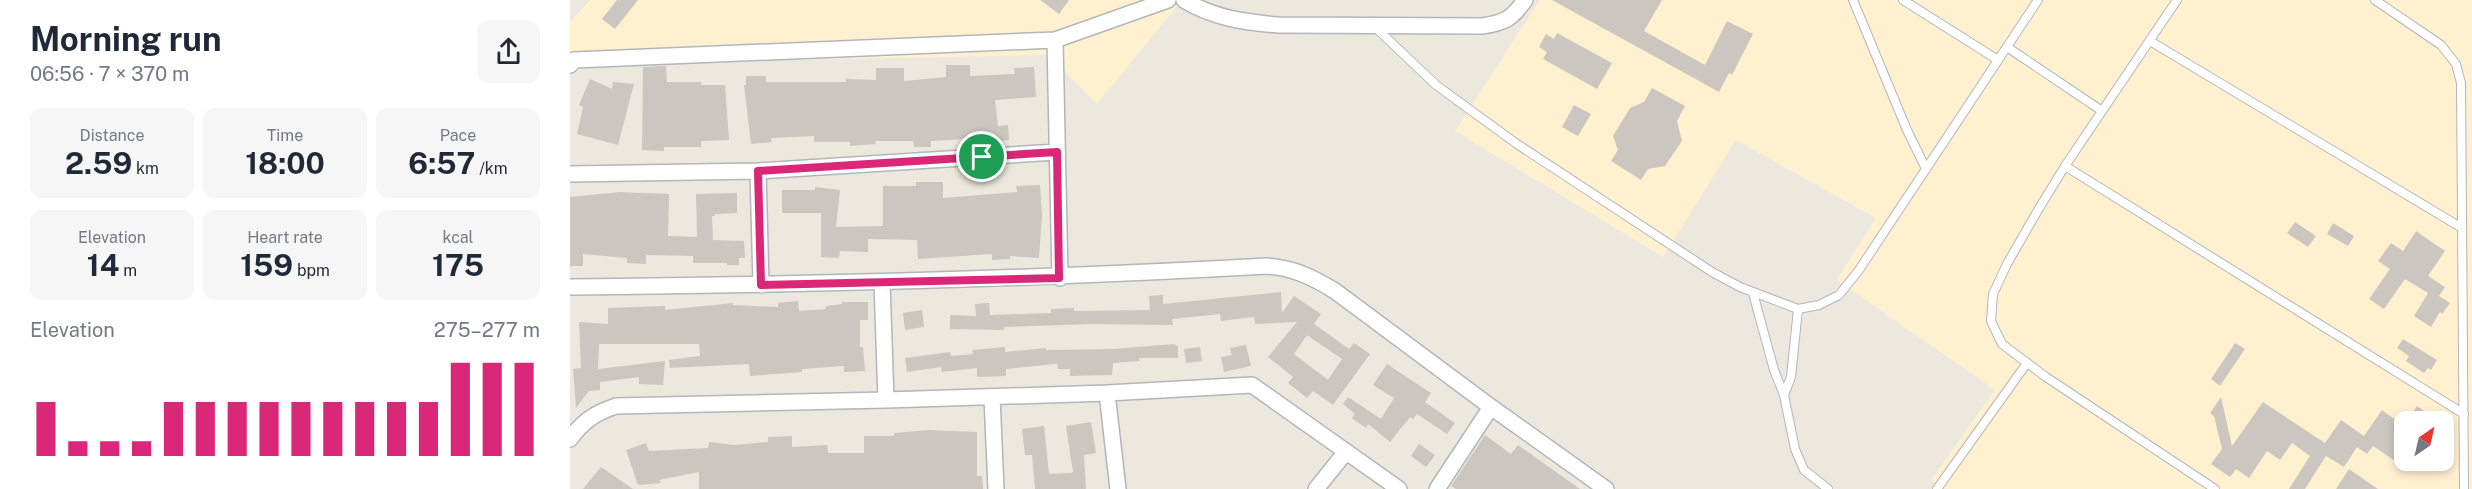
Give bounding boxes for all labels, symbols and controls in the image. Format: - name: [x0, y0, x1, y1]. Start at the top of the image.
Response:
- text: Morning run: [30, 20, 222, 58]
- button: share: [477, 20, 540, 83]
- text: 06:56 · 7 × 370 m: [30, 62, 189, 86]
- text: Distance: [80, 126, 144, 145]
- text: Time: [267, 126, 303, 145]
- text: Pace: [440, 126, 476, 145]
- pin: [956, 131, 1007, 182]
- icon: arrive: [965, 140, 998, 173]
- text: 2.59: [65, 145, 132, 181]
- text: 18:00: [245, 145, 325, 181]
- text: 6:57: [408, 145, 475, 181]
- text: km: [132, 159, 159, 178]
- text: /km: [475, 159, 508, 178]
- text: Elevation: [78, 228, 146, 247]
- text: Heart rate: [247, 228, 323, 247]
- text: kcal: [443, 228, 473, 247]
- text: 14: [87, 247, 119, 283]
- text: 159: [240, 247, 293, 283]
- text: 175: [432, 247, 484, 283]
- text: m: [119, 261, 137, 280]
- text: bpm: [293, 261, 330, 280]
- text: Elevation: [30, 318, 115, 342]
- text: 275–277 m: [434, 318, 540, 342]
- north arrow: [2394, 411, 2454, 471]
- map controls: [2394, 411, 2454, 471]

